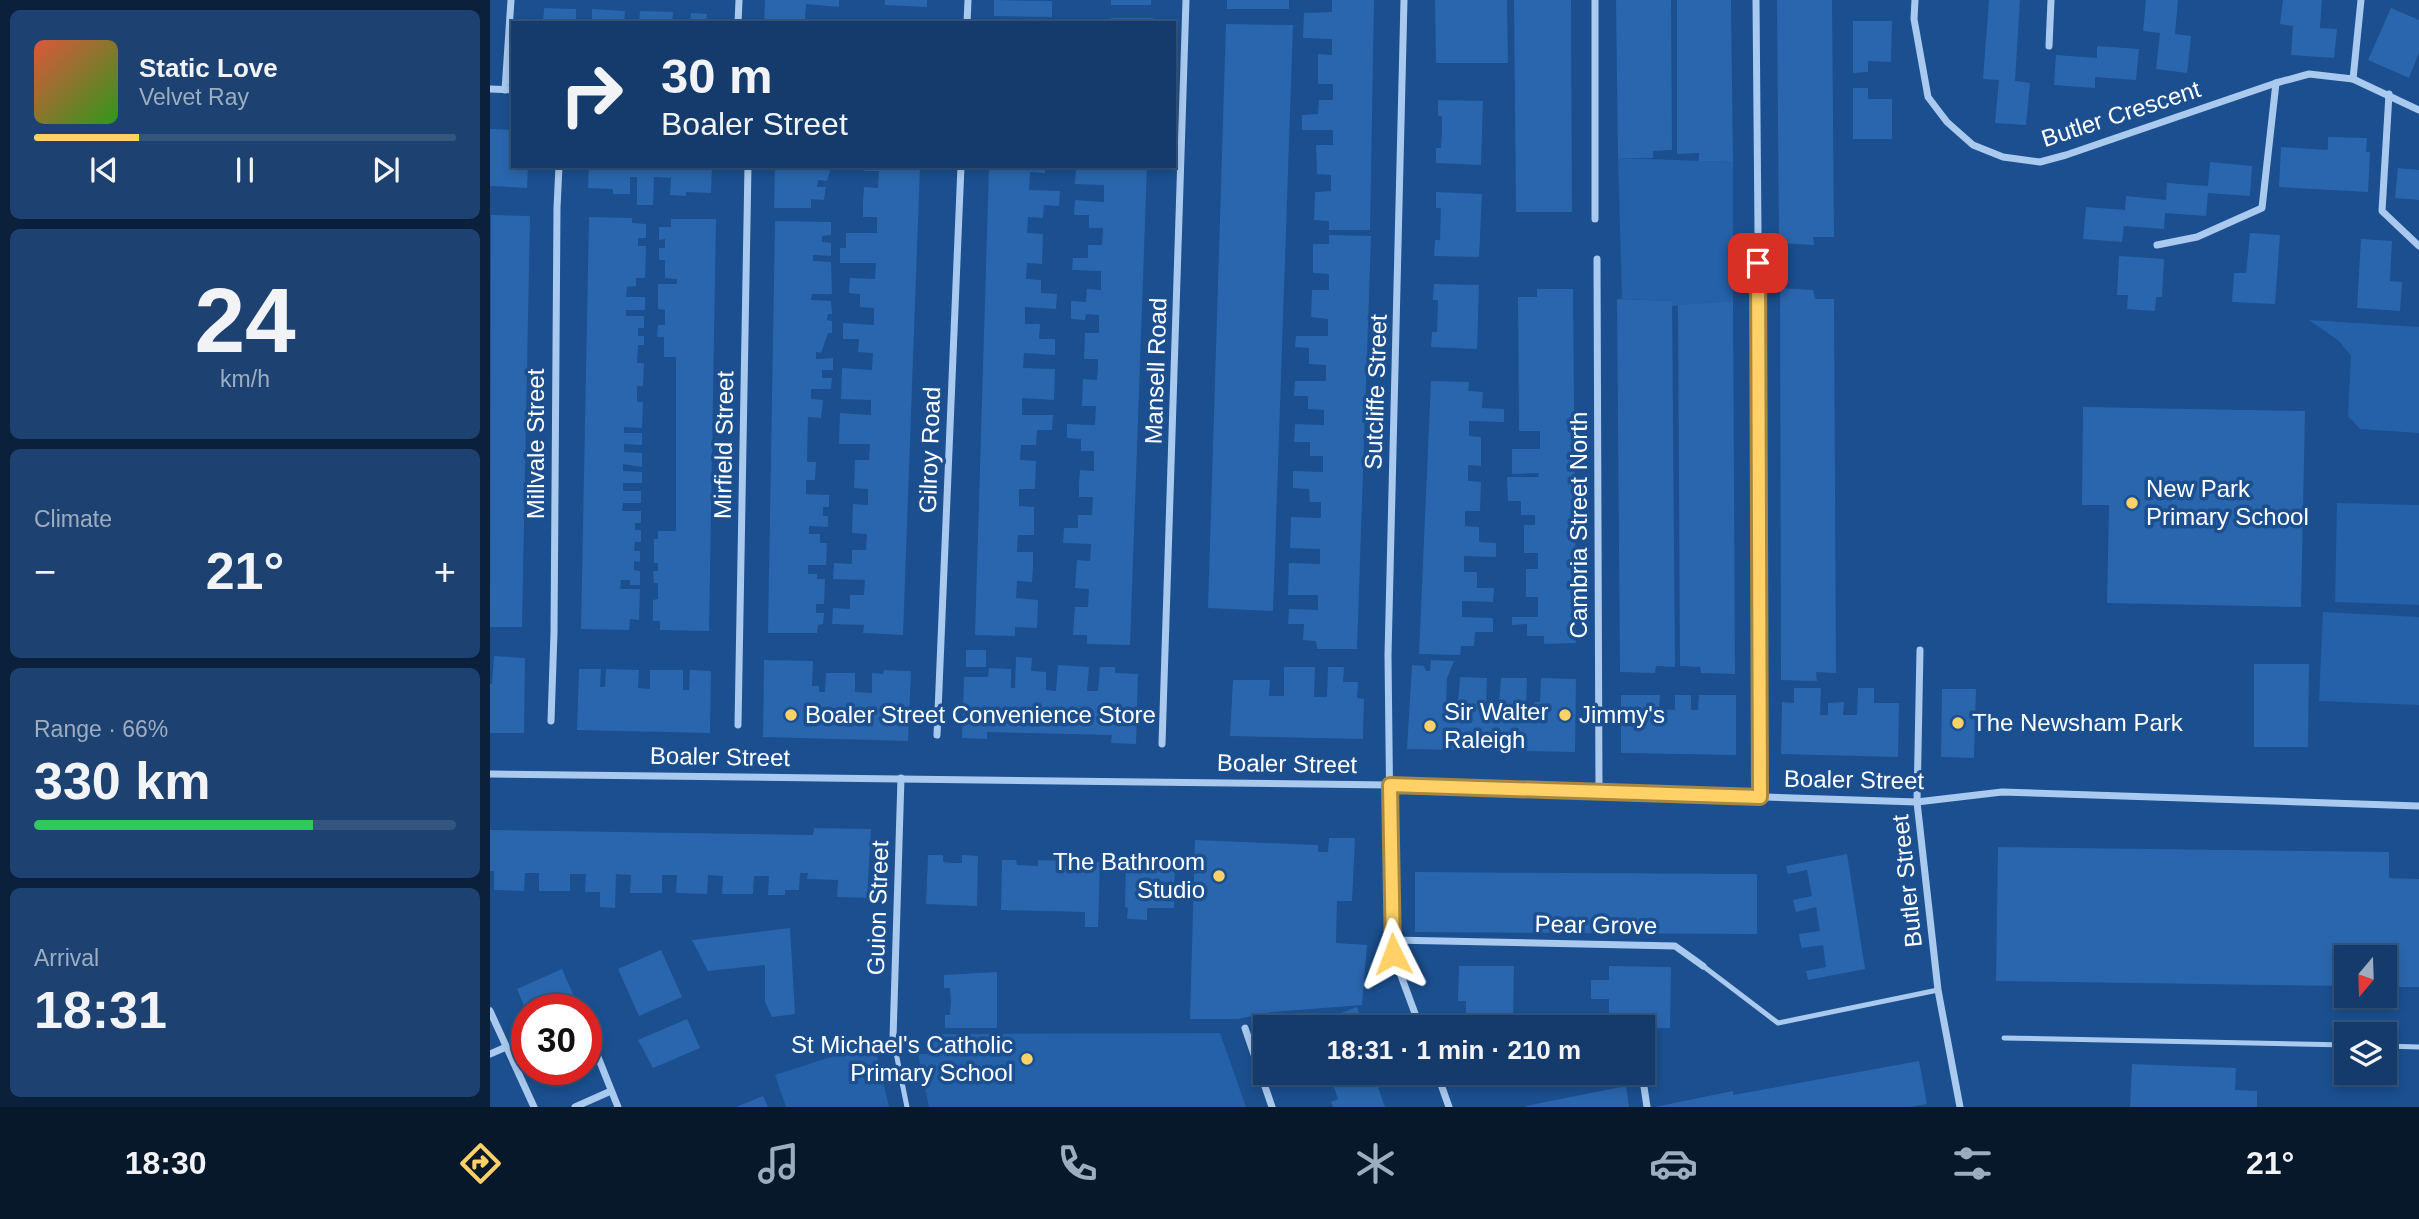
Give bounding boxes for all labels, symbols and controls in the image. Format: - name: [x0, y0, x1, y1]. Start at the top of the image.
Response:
- icon: right: [546, 49, 637, 140]
- text: 30 m: [661, 49, 773, 103]
- text: Static Love: [139, 53, 278, 83]
- street label: Butler Crescent: [2038, 75, 2204, 152]
- text: Velvet Ray: [139, 84, 249, 110]
- text: Boaler Street: [661, 106, 848, 142]
- icon: previous: [85, 151, 123, 189]
- icon: pause: [226, 151, 264, 189]
- icon: next: [367, 151, 405, 189]
- pin: [1728, 233, 1788, 293]
- icon: arrive: [1739, 244, 1777, 282]
- text: 24: [194, 270, 296, 371]
- street label: Mansell Road: [1139, 297, 1172, 445]
- street label: Sutcliffe Street: [1359, 313, 1392, 470]
- text: km/h: [220, 366, 270, 392]
- street label: Millvale Street: [522, 368, 549, 519]
- street label: Mirfield Street: [709, 370, 738, 519]
- street label: Gilroy Road: [914, 386, 945, 514]
- street label: Cambria Street North: [1565, 412, 1592, 638]
- place label: New Park Primary School: [2146, 475, 2309, 530]
- marker: New Park Primary School: [2124, 495, 2140, 511]
- text: Climate: [34, 506, 112, 532]
- text: 21°: [206, 542, 284, 600]
- text: −: [34, 551, 56, 593]
- text: +: [434, 551, 456, 593]
- place label: Sir Walter Raleigh: [1444, 698, 1548, 753]
- place label: Boaler Street Convenience Store: [805, 701, 1156, 728]
- place label: Jimmy's: [1579, 701, 1665, 728]
- marker: Boaler Street Convenience Store: [783, 707, 799, 723]
- marker: Jimmy's: [1557, 707, 1573, 723]
- place label: The Newsham Park: [1972, 709, 2184, 736]
- marker: The Newsham Park: [1950, 715, 1966, 731]
- text: Range · 66%: [34, 716, 168, 742]
- marker: Sir Walter Raleigh: [1422, 718, 1438, 734]
- street label: Boaler Street: [650, 742, 791, 771]
- street label: Boaler Street: [1217, 749, 1358, 778]
- text: 330 km: [34, 752, 210, 810]
- street label: Boaler Street: [1784, 765, 1925, 794]
- street label: Butler Street: [1886, 813, 1927, 949]
- street label: Guion Street: [862, 840, 893, 976]
- place label: The Bathroom Studio: [1053, 848, 1205, 903]
- marker: The Bathroom Studio: [1211, 868, 1227, 884]
- street label: Pear Grove: [1534, 910, 1658, 939]
- position arrow: [1356, 917, 1430, 991]
- text: Arrival: [34, 945, 99, 971]
- north arrow: [2334, 945, 2398, 1008]
- map controls: [2334, 945, 2397, 1085]
- text: 18:31: [34, 981, 167, 1039]
- speed limit sign: 30: [511, 994, 602, 1085]
- button: layers: [2334, 1022, 2397, 1085]
- place label: St Michael's Catholic Primary School: [791, 1031, 1013, 1086]
- text: 18:31 · 1 min · 210 m: [1327, 1035, 1581, 1065]
- marker: St Michael's Catholic Primary School: [1019, 1051, 1035, 1067]
- icon: directions: [456, 1139, 505, 1188]
- icon: music: [754, 1139, 803, 1188]
- icon: phone: [1053, 1139, 1102, 1188]
- icon: climate: [1351, 1139, 1400, 1188]
- icon: car: [1649, 1139, 1698, 1188]
- icon: filters: [1948, 1139, 1997, 1188]
- text: 18:30: [125, 1145, 207, 1181]
- text: 21°: [2246, 1145, 2294, 1181]

